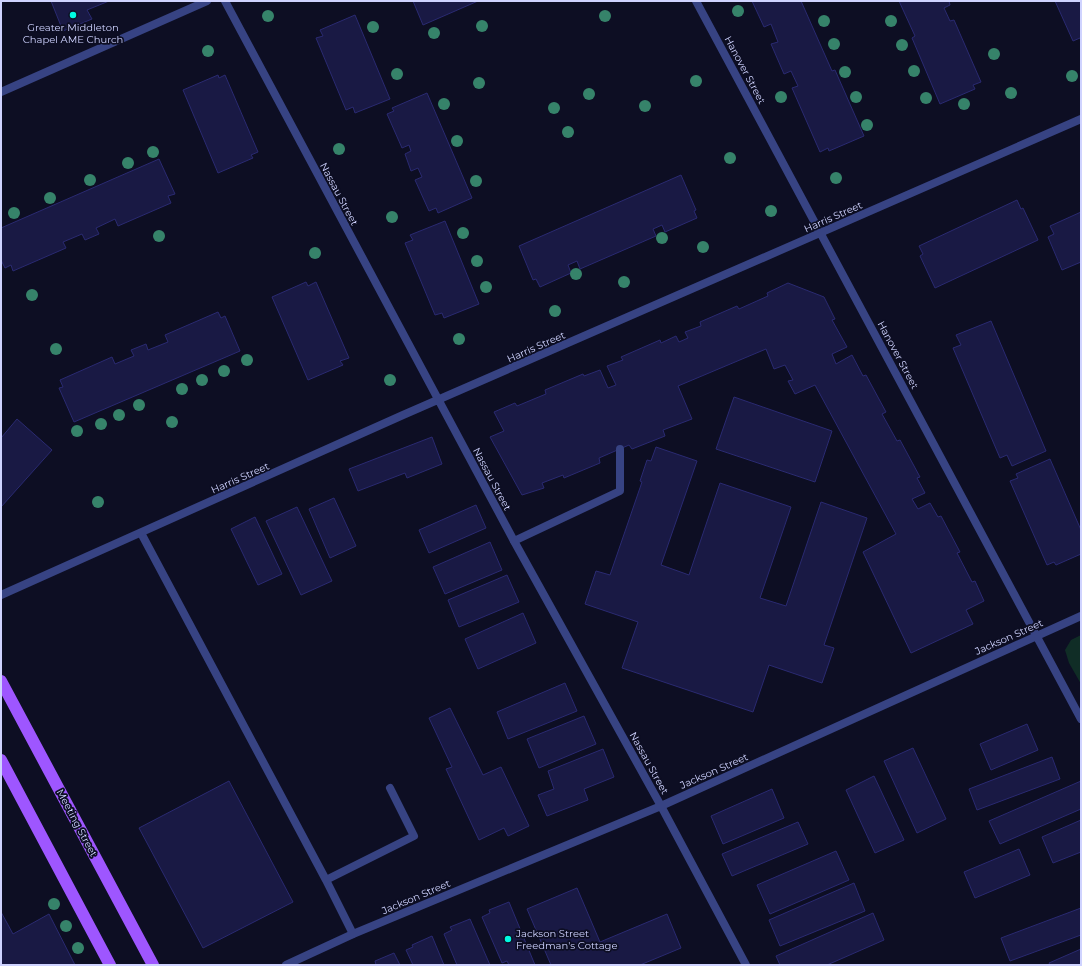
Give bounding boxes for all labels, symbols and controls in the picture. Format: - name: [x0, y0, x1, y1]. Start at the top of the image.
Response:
- marker: Greater Middleton Chapel AME Church: [68, 10, 78, 20]
- place label: Greater Middleton Chapel AME Church: [23, 21, 123, 46]
- street label: Hanover Street: [722, 34, 768, 106]
- street label: Nassau Street: [317, 160, 361, 228]
- street label: Harris Street: [802, 198, 864, 236]
- street label: Hanover Street: [875, 319, 921, 391]
- street label: Harris Street: [505, 328, 567, 366]
- street label: Nassau Street: [470, 445, 514, 513]
- street label: Harris Street: [209, 459, 271, 497]
- street label: Jackson Street: [972, 616, 1045, 658]
- street label: Nassau Street: [627, 730, 671, 796]
- street label: Jackson Street: [677, 750, 750, 792]
- street label: Meeting Street: [54, 787, 100, 859]
- street label: Jackson Street: [379, 877, 452, 918]
- place label: Jackson Street Freedman's Cottage: [515, 927, 617, 952]
- marker: Jackson Street Freedman's Cottage: [503, 934, 513, 944]

